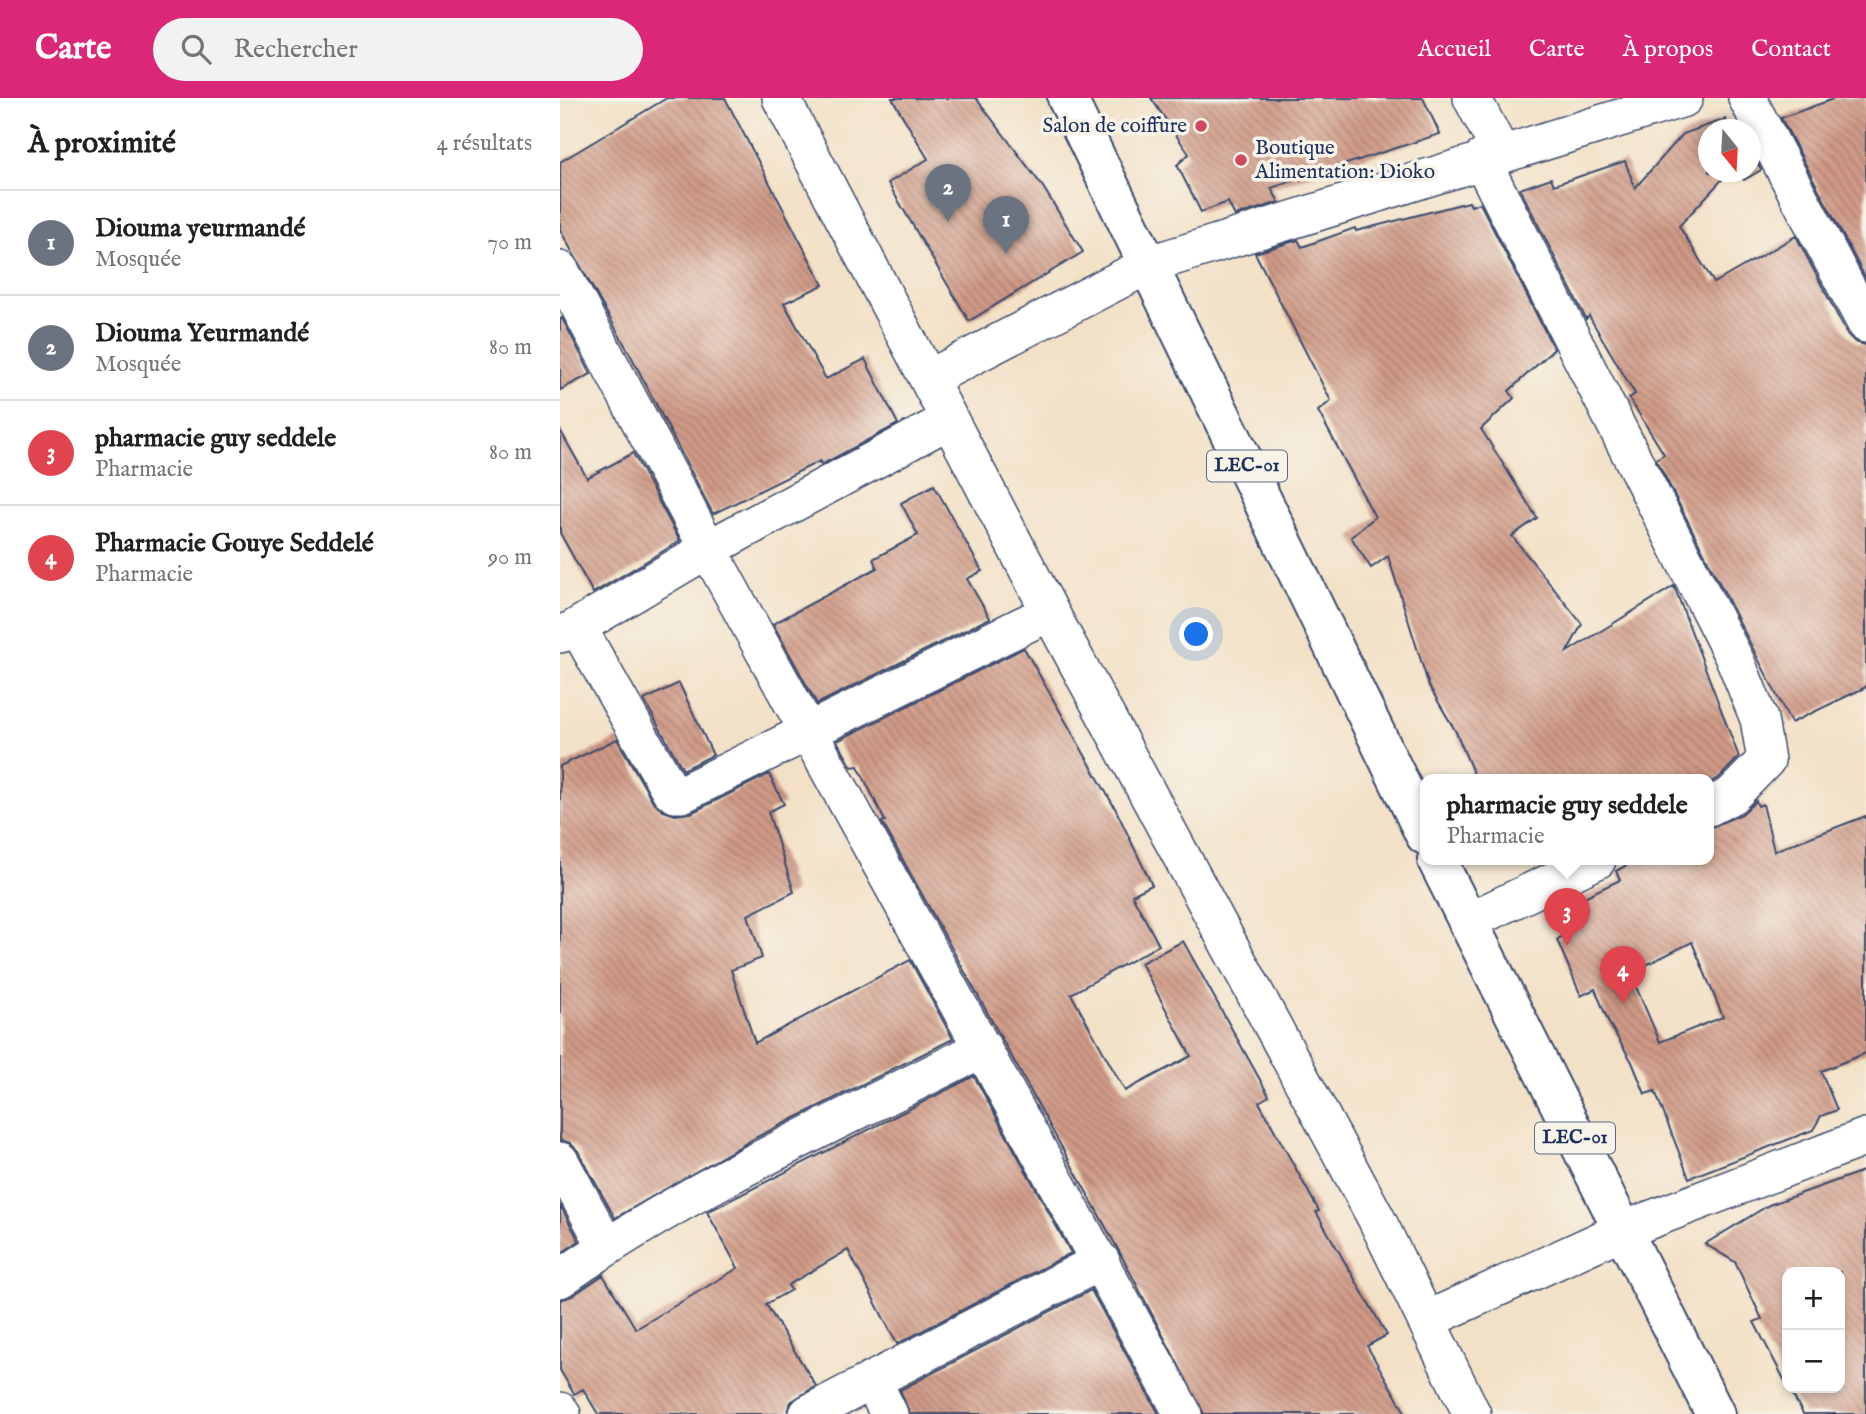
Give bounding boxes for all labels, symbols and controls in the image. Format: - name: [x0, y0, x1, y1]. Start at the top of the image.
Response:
- search box: [153, 18, 643, 81]
- text: Carte: [35, 28, 111, 70]
- icon: search: [177, 30, 215, 68]
- text: Rechercher: [233, 33, 358, 66]
- text: Accueil: [1418, 34, 1491, 65]
- text: Carte: [1529, 34, 1585, 65]
- text: À propos: [1623, 34, 1713, 65]
- text: Contact: [1751, 34, 1831, 65]
- place label: Salon de coiffure: [1042, 113, 1187, 140]
- marker: Salon de coiffure: [1193, 118, 1209, 134]
- north arrow: [1698, 119, 1761, 182]
- text: À proximité: [28, 125, 176, 163]
- text: 4 résultats: [437, 129, 532, 158]
- place label: Boutique Alimentation: Dioko: [1254, 135, 1435, 186]
- marker: Boutique Alimentation: Dioko: [1233, 152, 1249, 168]
- pin: 2: [925, 164, 971, 222]
- pin: 1: [983, 196, 1029, 254]
- text: Diouma yeurmandé: [95, 212, 305, 245]
- text: 1: [47, 228, 55, 257]
- text: 70 m: [487, 228, 532, 257]
- text: Mosquée: [95, 245, 181, 274]
- text: Diouma Yeurmandé: [95, 317, 309, 350]
- text: 2: [46, 333, 56, 362]
- text: 80 m: [489, 333, 532, 362]
- text: Mosquée: [95, 350, 181, 379]
- text: pharmacie guy seddele: [95, 422, 336, 455]
- text: 3: [47, 438, 55, 467]
- text: 80 m: [489, 438, 532, 467]
- road number: LEC-01: [1207, 450, 1287, 482]
- text: Pharmacie: [95, 455, 193, 484]
- text: Pharmacie Gouye Seddelé: [95, 527, 374, 560]
- text: 4: [45, 543, 57, 572]
- text: 90 m: [488, 543, 532, 572]
- text: Pharmacie: [95, 560, 193, 589]
- your location: [1179, 617, 1213, 651]
- popup: [1420, 774, 1714, 865]
- text: pharmacie guy seddele: [1446, 789, 1688, 822]
- text: Pharmacie: [1446, 822, 1544, 851]
- pin: 3: [1544, 888, 1590, 946]
- pin: 4: [1600, 946, 1646, 1004]
- road number: LEC-01: [1535, 1122, 1615, 1154]
- map controls: [1782, 1267, 1845, 1393]
- button: +: [1782, 1267, 1845, 1330]
- button: −: [1782, 1330, 1845, 1393]

